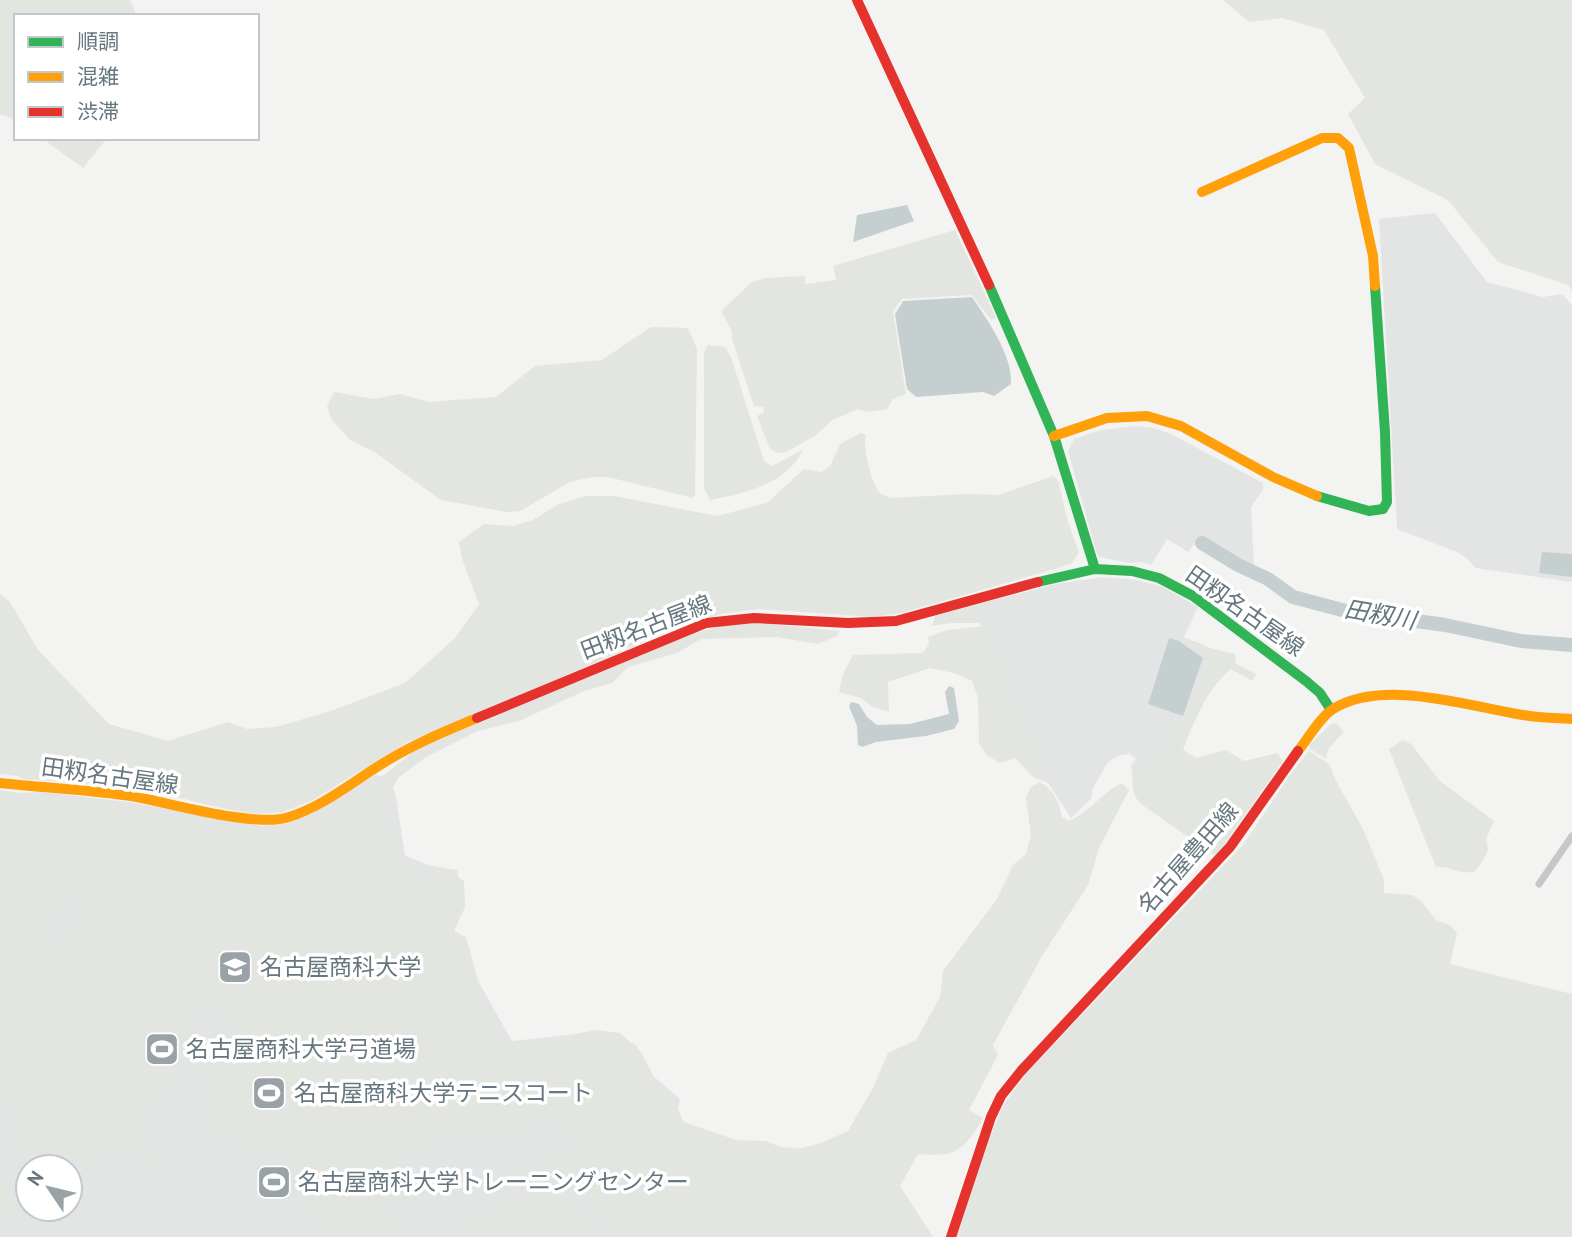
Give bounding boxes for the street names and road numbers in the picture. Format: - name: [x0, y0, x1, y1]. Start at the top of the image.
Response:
- street label: 田籾名古屋線: [1180, 559, 1310, 662]
- street label: 田籾名古屋線: [576, 588, 715, 665]
- street label: 田籾名古屋線: [40, 752, 180, 799]
- street label: 名古屋豊田線: [1131, 796, 1244, 919]

